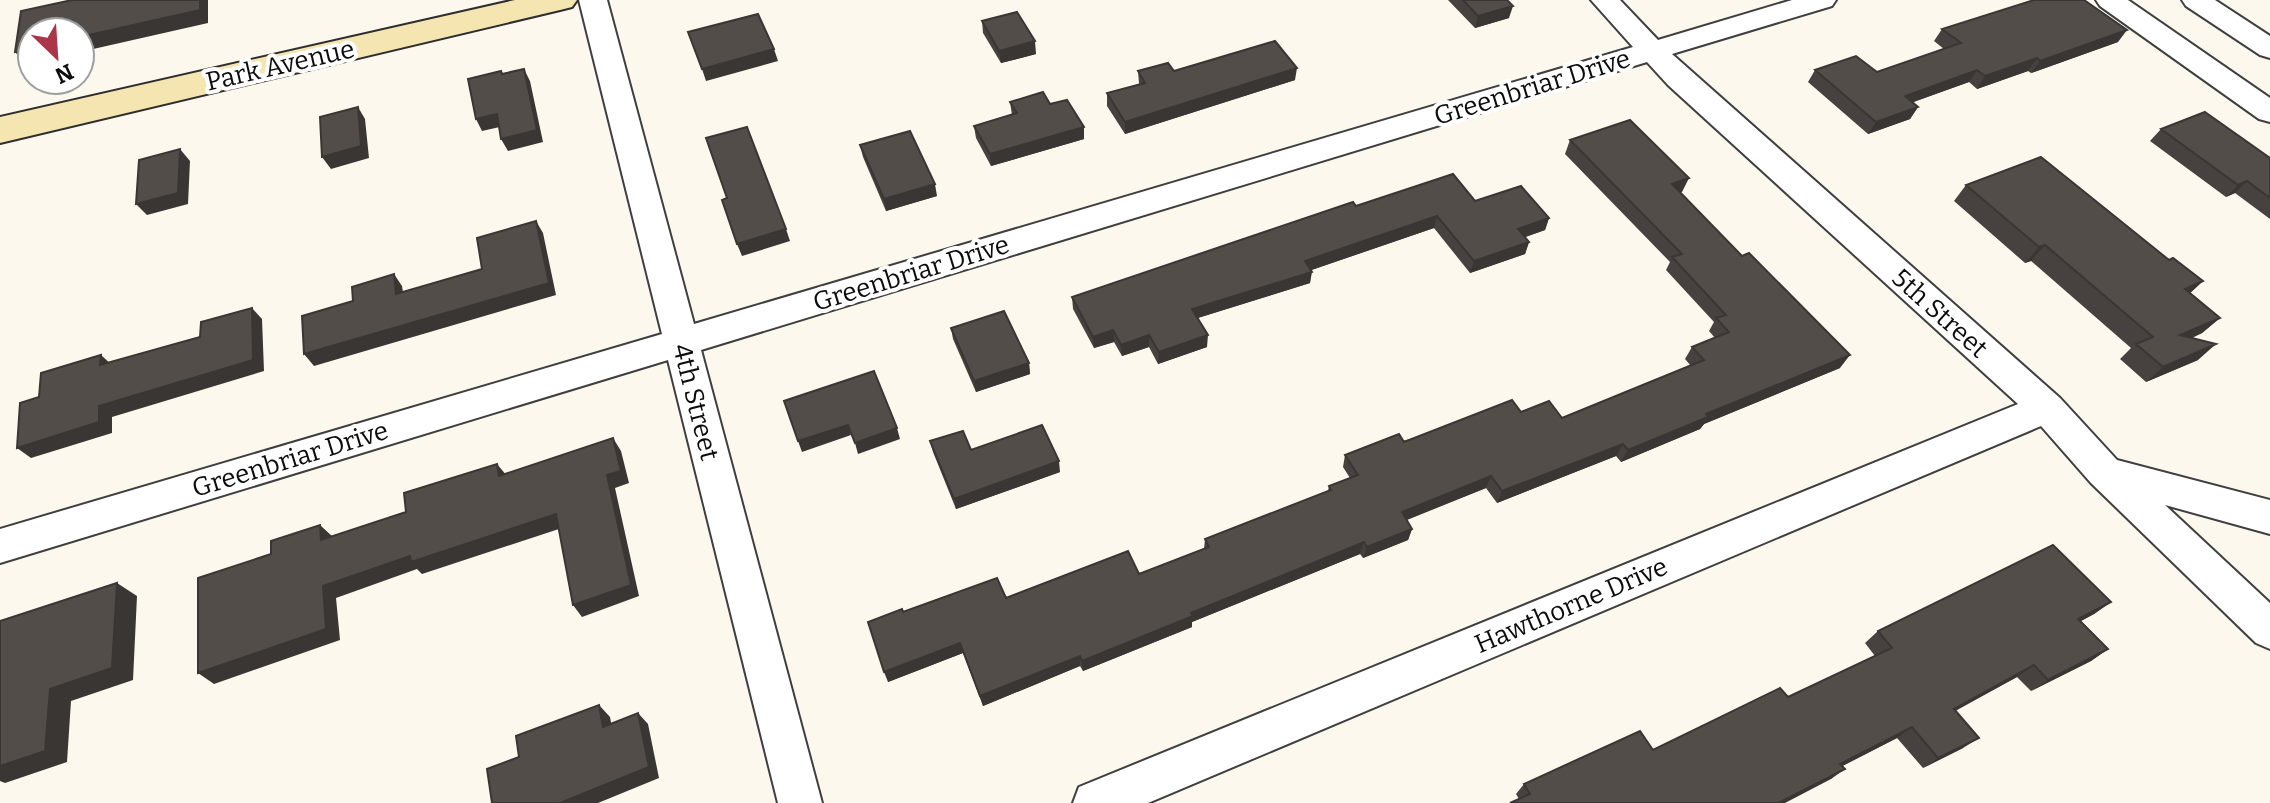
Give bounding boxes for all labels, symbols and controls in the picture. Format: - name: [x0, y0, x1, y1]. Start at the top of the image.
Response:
- north arrow: [16, 16, 96, 96]
- street label: Park Avenue: [203, 33, 357, 98]
- street label: Greenbriar Drive: [1430, 43, 1634, 132]
- text: N: [51, 58, 78, 90]
- street label: Greenbriar Drive: [809, 229, 1013, 318]
- street label: 5th Street: [1886, 262, 1994, 365]
- street label: 4th Street: [666, 341, 725, 464]
- street label: Greenbriar Drive: [188, 415, 392, 504]
- street label: Hawthorne Drive: [1470, 551, 1672, 660]

